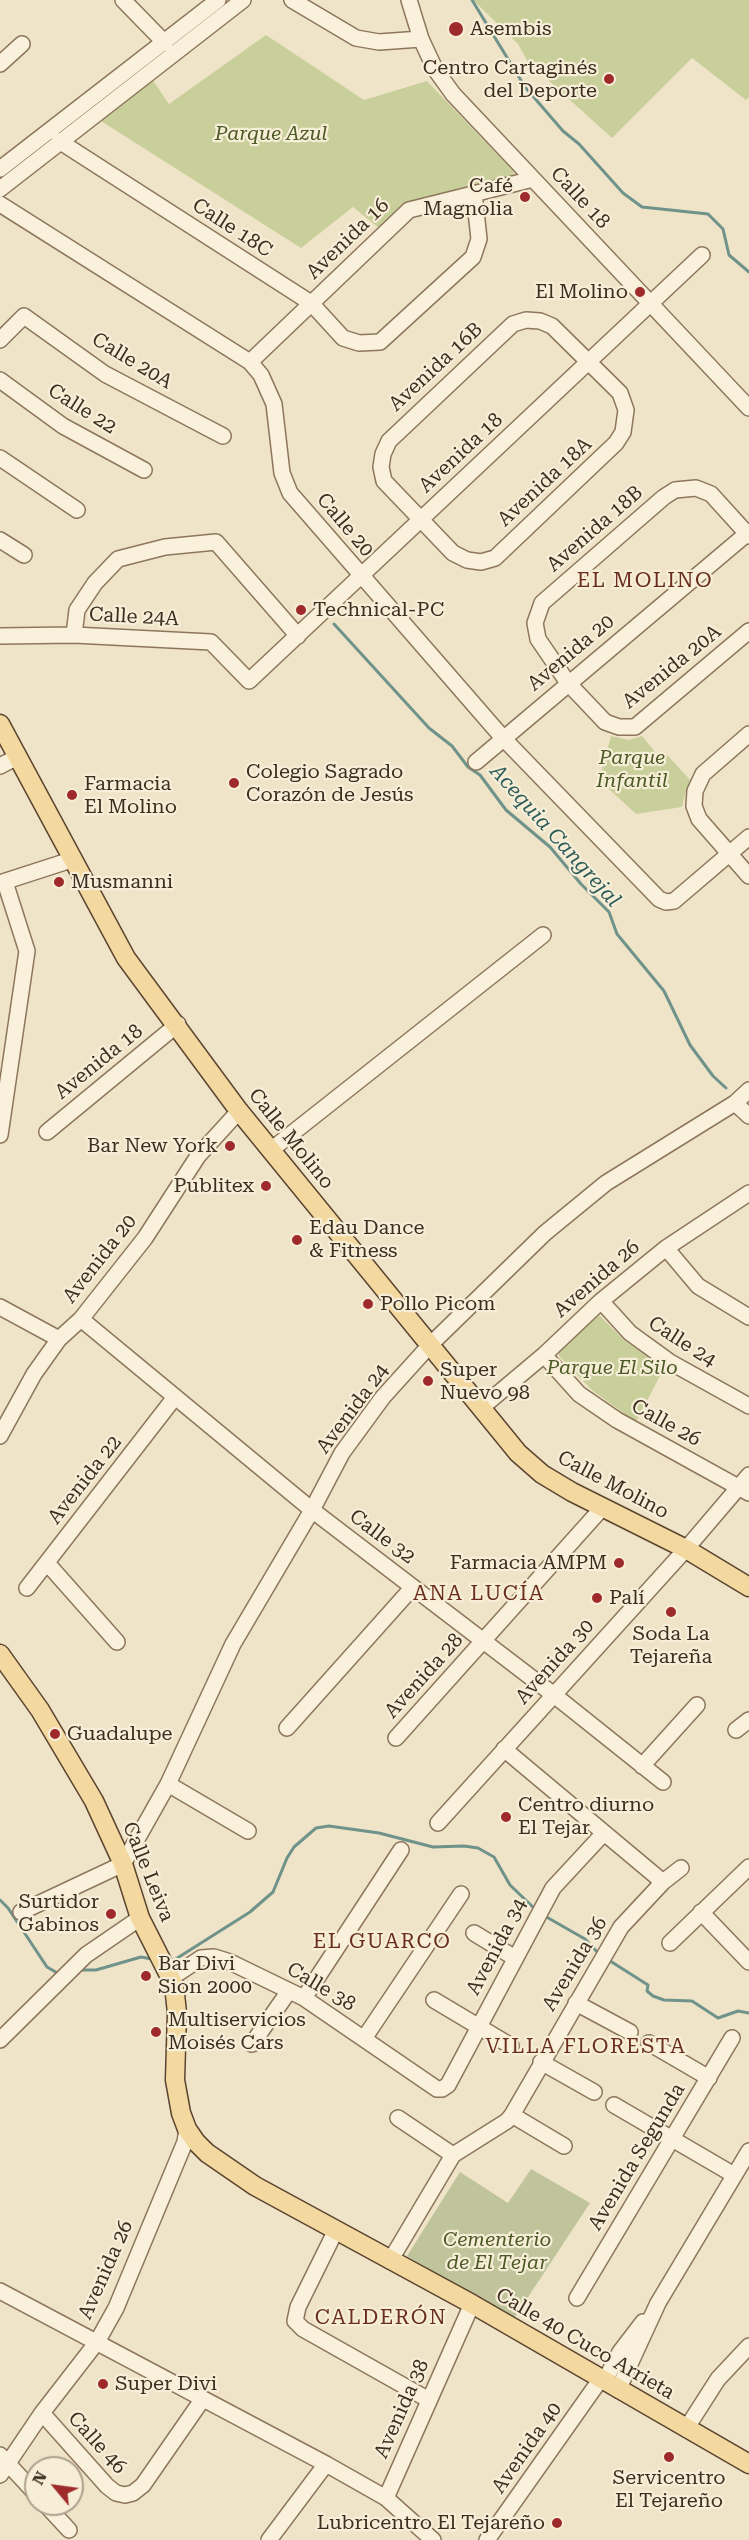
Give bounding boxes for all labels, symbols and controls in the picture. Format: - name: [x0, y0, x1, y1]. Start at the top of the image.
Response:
- place label: Asembis: [470, 17, 551, 41]
- marker: Asembis: [447, 20, 465, 38]
- place label: Centro Cartaginés del Deporte: [423, 56, 597, 103]
- marker: Centro Cartaginés del Deporte: [602, 72, 616, 86]
- park label: Parque Azul: [215, 122, 327, 146]
- street label: Calle 18: [545, 162, 615, 234]
- place label: Café Magnolia: [423, 174, 513, 221]
- marker: Café Magnolia: [518, 190, 532, 204]
- street label: Calle 18C: [188, 193, 276, 263]
- street label: Avenida 16: [302, 194, 394, 284]
- place label: El Molino: [535, 280, 628, 304]
- marker: El Molino: [633, 285, 647, 299]
- street label: Avenida 16B: [384, 318, 488, 416]
- street label: Calle 20A: [87, 328, 177, 394]
- street label: Calle 22: [43, 379, 121, 439]
- street label: Avenida 18: [414, 408, 508, 498]
- street label: Avenida 18A: [493, 432, 597, 532]
- street label: Avenida 18B: [542, 481, 648, 577]
- street label: Calle 20: [311, 488, 379, 562]
- district label: EL MOLINO: [577, 568, 713, 594]
- place label: Technical-PC: [313, 598, 444, 622]
- street label: Calle 24A: [88, 603, 180, 631]
- marker: Technical-PC: [294, 603, 308, 617]
- street label: Avenida 20: [523, 610, 619, 696]
- street label: Avenida 20A: [618, 620, 726, 714]
- park label: Parque Infantil: [596, 746, 668, 793]
- place label: Colegio Sagrado Corazón de Jesús: [246, 760, 413, 807]
- water label: Acequia Cangrejal: [484, 760, 626, 912]
- place label: Farmacia El Molino: [84, 772, 177, 819]
- marker: Colegio Sagrado Corazón de Jesús: [227, 776, 241, 790]
- marker: Farmacia El Molino: [65, 788, 79, 802]
- place label: Musmanni: [71, 870, 173, 894]
- marker: Musmanni: [52, 875, 66, 889]
- street label: Avenida 18: [50, 1019, 148, 1105]
- street label: Calle Molino: [243, 1084, 339, 1194]
- place label: Bar New York: [87, 1134, 218, 1158]
- marker: Bar New York: [223, 1139, 237, 1153]
- place label: Publitex: [173, 1174, 254, 1198]
- marker: Publitex: [259, 1179, 273, 1193]
- street label: Avenida 20: [58, 1210, 142, 1308]
- place label: Edau Dance & Fitness: [309, 1216, 424, 1263]
- marker: Edau Dance & Fitness: [290, 1233, 304, 1247]
- street label: Avenida 26: [549, 1235, 645, 1323]
- place label: Pollo Picom: [380, 1292, 495, 1316]
- marker: Pollo Picom: [361, 1297, 375, 1311]
- street label: Calle 24: [644, 1311, 720, 1373]
- park label: Parque El Silo: [546, 1356, 678, 1380]
- place label: Super Nuevo 98: [440, 1358, 530, 1405]
- street label: Avenida 24: [312, 1359, 394, 1459]
- marker: Super Nuevo 98: [421, 1374, 435, 1388]
- street label: Calle 26: [627, 1394, 705, 1452]
- street label: Avenida 22: [43, 1431, 127, 1529]
- street label: Calle Molino: [553, 1446, 673, 1524]
- street label: Calle 32: [344, 1505, 420, 1569]
- place label: Farmacia AMPM: [450, 1551, 607, 1575]
- marker: Farmacia AMPM: [612, 1556, 626, 1570]
- district label: ANA LUCÍA: [413, 1581, 545, 1607]
- place label: Palí: [609, 1586, 645, 1610]
- marker: Palí: [590, 1591, 604, 1605]
- marker: Soda La Tejareña: [664, 1605, 678, 1619]
- street label: Avenida 30: [511, 1615, 599, 1709]
- place label: Soda La Tejareña: [630, 1622, 712, 1669]
- street label: Avenida 28: [380, 1629, 468, 1723]
- place label: Guadalupe: [67, 1722, 173, 1746]
- marker: Guadalupe: [48, 1727, 62, 1741]
- place label: Centro diurno El Tejar: [518, 1793, 654, 1840]
- marker: Centro diurno El Tejar: [499, 1810, 513, 1824]
- street label: Calle Leiva: [117, 1819, 179, 1925]
- place label: Surtidor Gabinos: [18, 1890, 99, 1937]
- street label: Avenida 34: [462, 1895, 532, 1999]
- marker: Surtidor Gabinos: [104, 1907, 118, 1921]
- street label: Avenida 36: [537, 1912, 613, 2016]
- district label: EL GUARCO: [313, 1929, 451, 1955]
- place label: Bar Divi Sion 2000: [158, 1952, 252, 1999]
- street label: Calle 38: [282, 1957, 360, 2017]
- marker: Bar Divi Sion 2000: [139, 1969, 153, 1983]
- place label: Multiservicios Moisés Cars: [168, 2008, 306, 2055]
- marker: Multiservicios Moisés Cars: [149, 2025, 163, 2039]
- district label: VILLA FLORESTA: [486, 2034, 686, 2060]
- street label: Avenida Segunda: [584, 2079, 690, 2235]
- street label: Avenida 26: [73, 2217, 139, 2323]
- park label: Cementerio de El Tejar: [443, 2228, 551, 2275]
- street label: Calle 40 Cuco Arrieta: [491, 2283, 679, 2405]
- district label: CALDERÓN: [315, 2305, 447, 2331]
- street label: Avenida 38: [369, 2356, 435, 2462]
- place label: Super Divi: [115, 2372, 217, 2396]
- marker: Super Divi: [96, 2377, 110, 2391]
- street label: Avenida 40: [487, 2398, 567, 2498]
- street label: Calle 46: [63, 2407, 131, 2479]
- marker: Servicentro El Tejareño: [662, 2450, 676, 2464]
- north arrow: [24, 2456, 84, 2516]
- place label: Servicentro El Tejareño: [612, 2466, 726, 2513]
- text: N: [28, 2468, 51, 2488]
- place label: Lubricentro El Tejareño: [317, 2511, 545, 2535]
- marker: Lubricentro El Tejareño: [550, 2516, 564, 2530]

